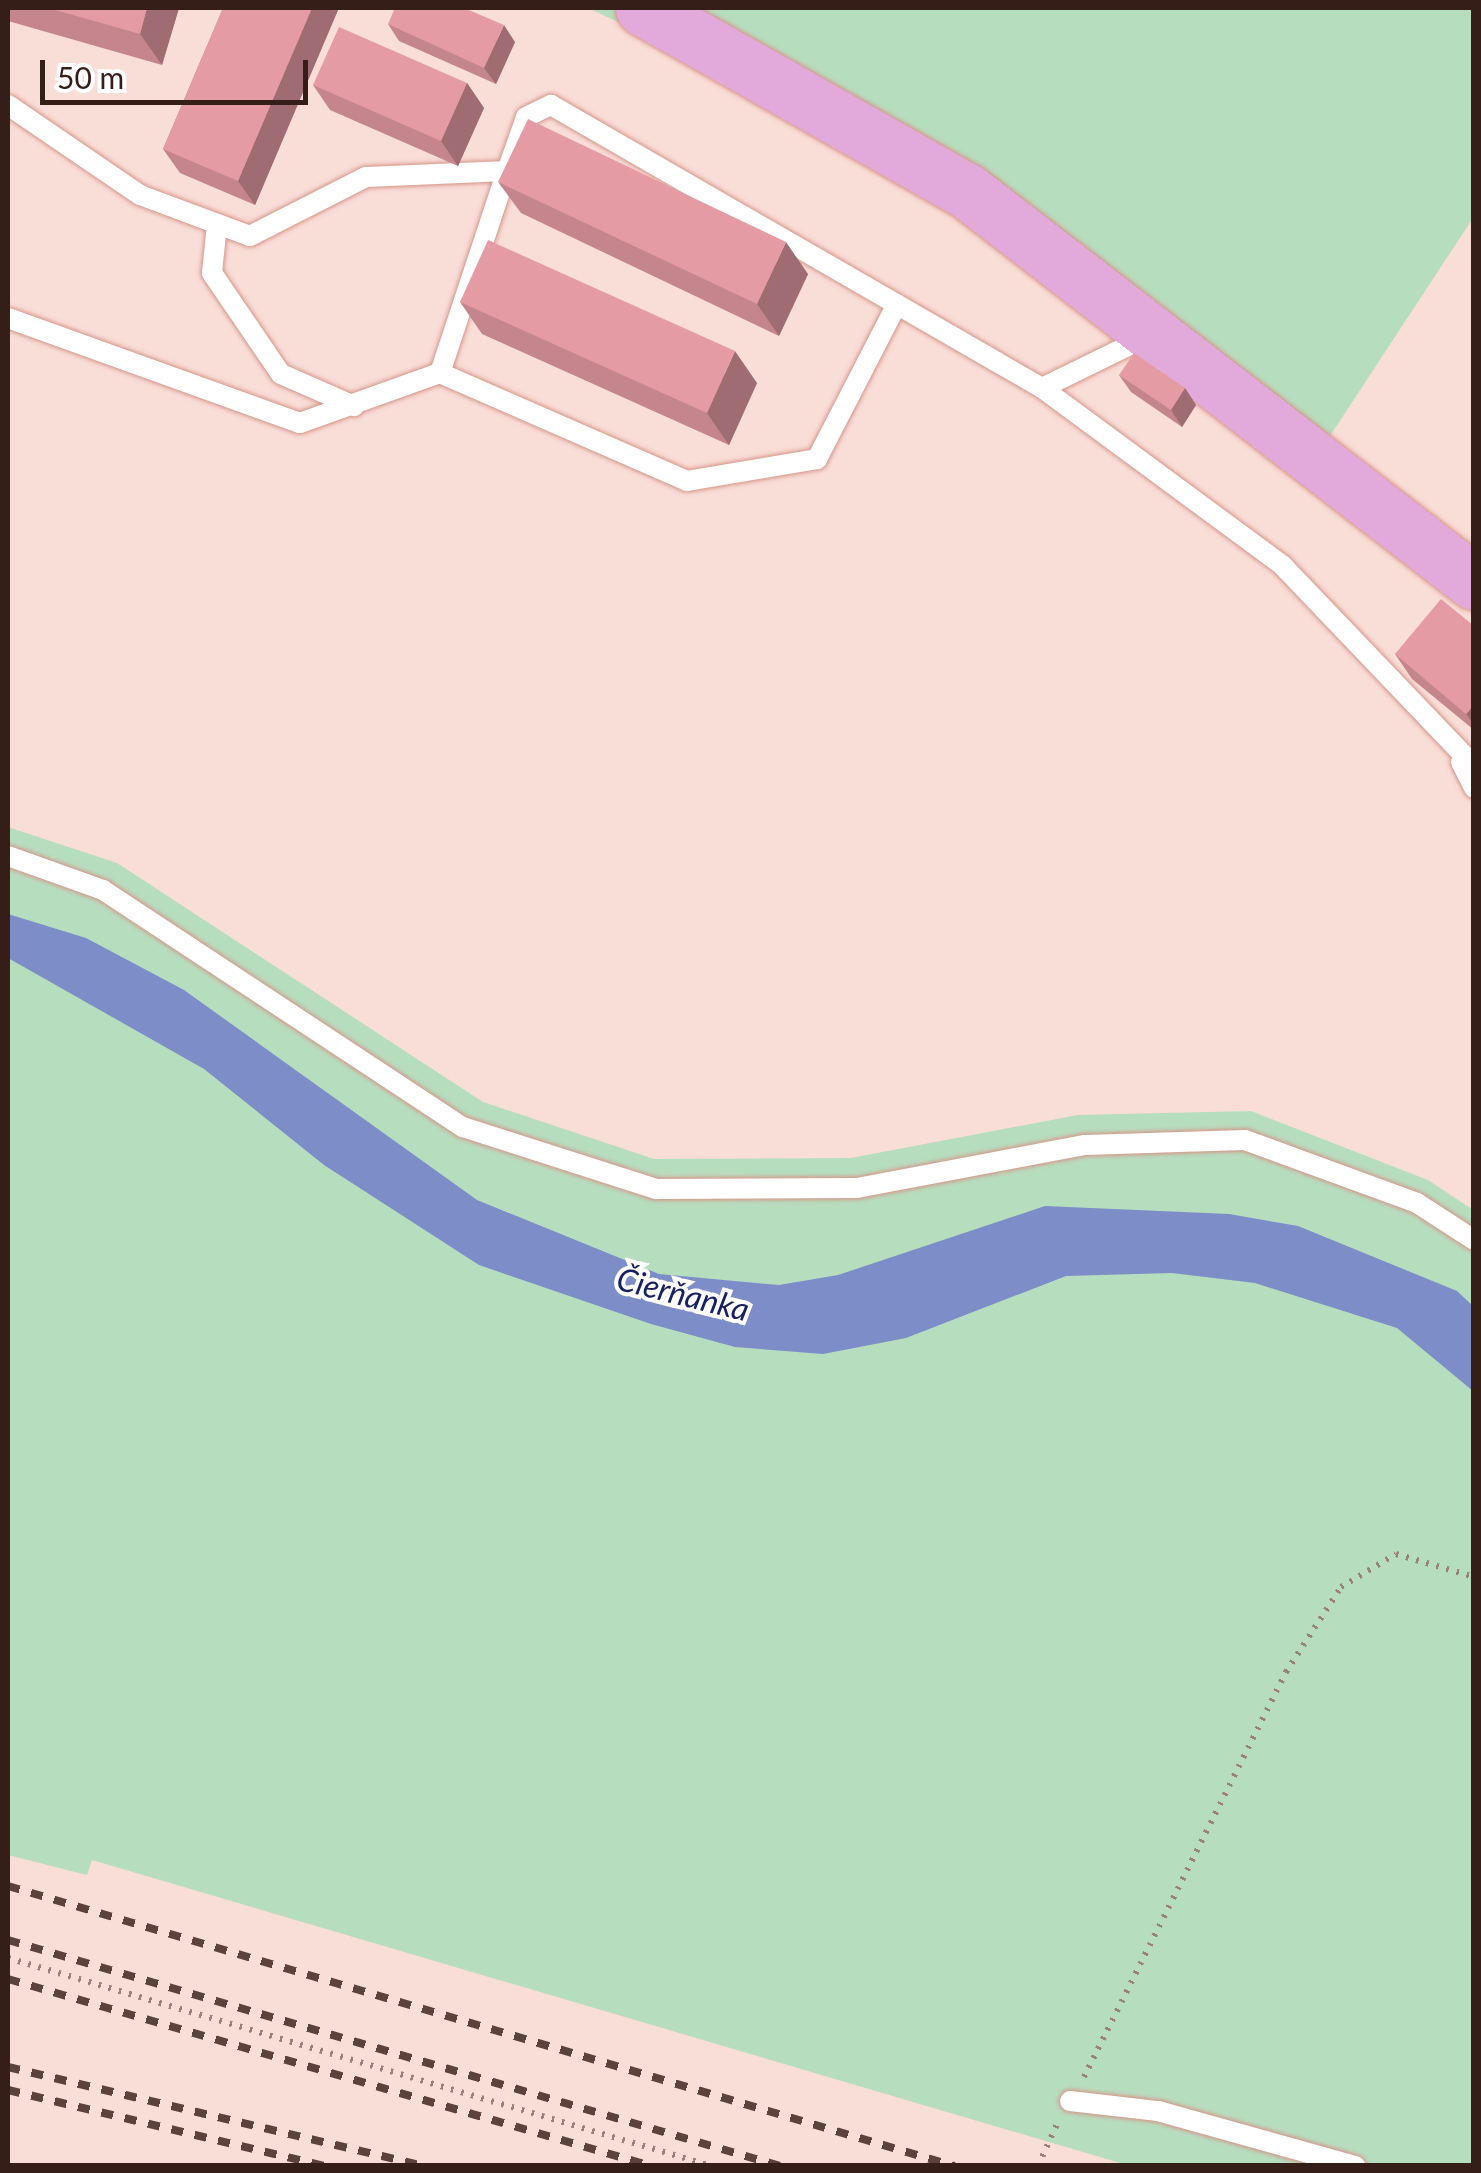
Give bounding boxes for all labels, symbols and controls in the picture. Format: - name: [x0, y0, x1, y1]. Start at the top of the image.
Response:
- scale bar: [45, 40, 312, 102]
- text: 50 m: [57, 59, 124, 95]
- water label: Čierňanka: [613, 1259, 753, 1329]

